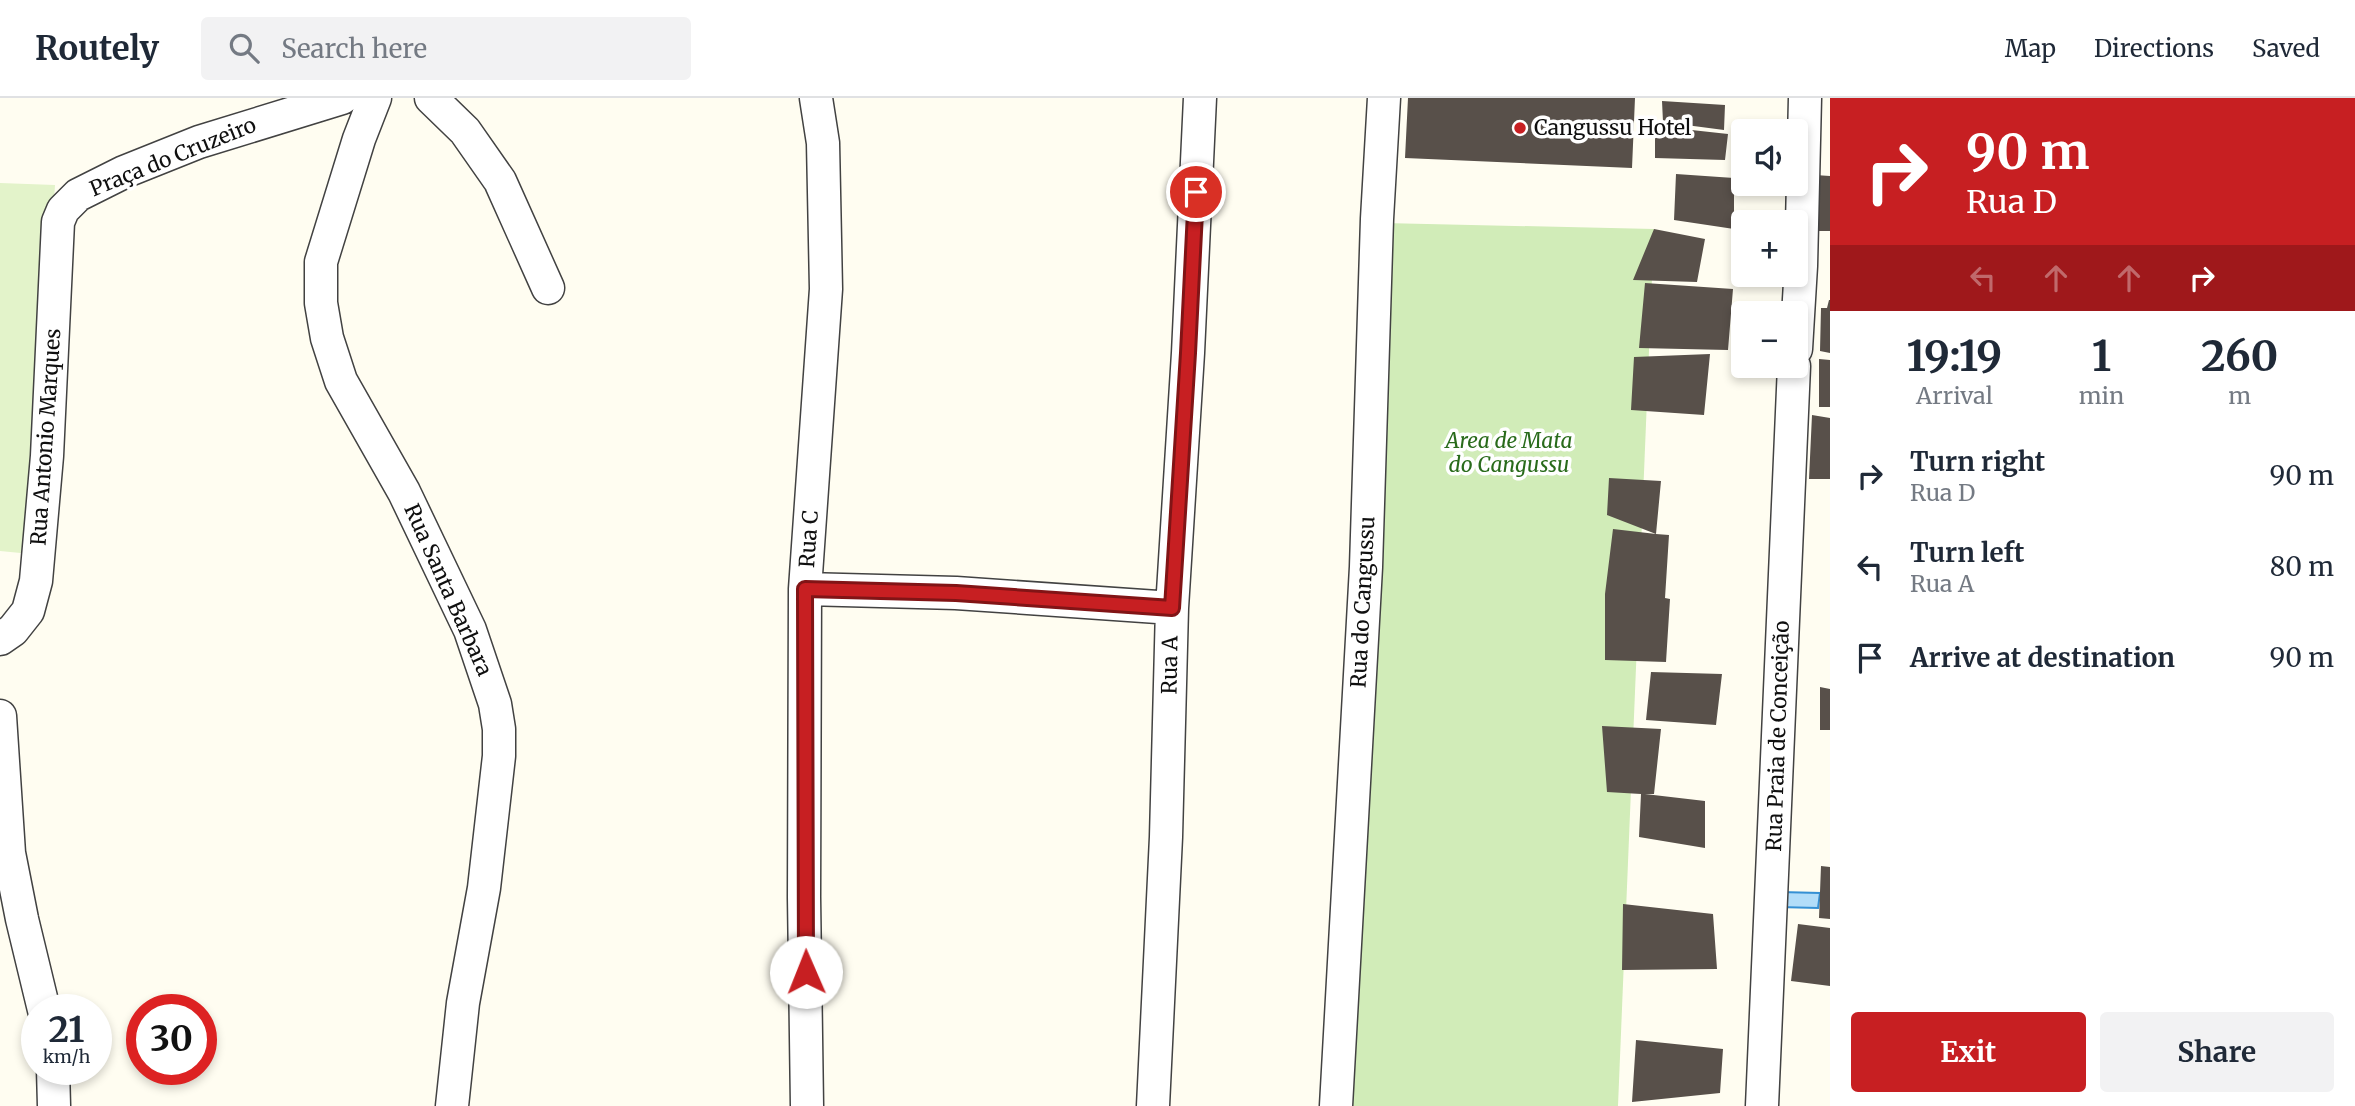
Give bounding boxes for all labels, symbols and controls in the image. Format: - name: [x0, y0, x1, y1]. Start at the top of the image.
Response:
- search box: [201, 17, 691, 80]
- text: Routely: [35, 28, 159, 69]
- icon: search: [225, 29, 263, 67]
- text: Search here: [281, 32, 427, 65]
- text: Map: [2005, 33, 2056, 64]
- text: Directions: [2094, 33, 2214, 64]
- text: Saved: [2252, 33, 2320, 64]
- street label: Praça do Cruzeiro: [86, 111, 260, 202]
- place label: Cangussu Hotel: [1534, 114, 1692, 141]
- map controls: [1731, 119, 1808, 378]
- button: sound: [1731, 119, 1808, 196]
- marker: Cangussu Hotel: [1512, 120, 1528, 136]
- text: 90 m: [1966, 121, 2090, 182]
- icon: right: [1851, 126, 1942, 217]
- pin: [1166, 162, 1226, 222]
- icon: arrive: [1177, 173, 1215, 211]
- text: Rua D: [1966, 182, 2057, 222]
- button: +: [1731, 210, 1808, 287]
- icon: left: [1964, 259, 2002, 297]
- icon: ahead: [2037, 259, 2075, 297]
- icon: ahead: [2110, 259, 2148, 297]
- icon: right: [2183, 259, 2221, 297]
- button: −: [1731, 301, 1808, 378]
- street label: Rua Antonio Marques: [24, 327, 67, 547]
- text: 19:19: [1907, 330, 2002, 382]
- text: 1: [2092, 330, 2111, 382]
- text: 260: [2201, 330, 2278, 382]
- text: Arrival: [1916, 381, 1993, 410]
- text: min: [2079, 381, 2124, 410]
- text: m: [2228, 381, 2251, 410]
- park label: Area de Mata do Cangussu: [1444, 427, 1572, 478]
- text: Turn right: [1910, 445, 2045, 478]
- icon: right: [1851, 457, 1889, 495]
- text: 90 m: [2270, 459, 2334, 492]
- text: Rua D: [1910, 478, 1975, 507]
- street label: Rua Santa Barbara: [398, 500, 499, 680]
- street label: Rua C: [793, 509, 824, 569]
- street label: Rua do Cangussu: [1345, 515, 1380, 689]
- text: Turn left: [1910, 536, 2024, 569]
- icon: left: [1851, 548, 1889, 586]
- text: 80 m: [2270, 550, 2334, 583]
- text: Rua A: [1910, 569, 1974, 598]
- street label: Rua Praia de Conceição: [1760, 620, 1795, 852]
- street label: Rua A: [1155, 635, 1184, 694]
- icon: arrive: [1851, 639, 1889, 677]
- text: Arrive at destination: [1910, 641, 2175, 674]
- text: 90 m: [2270, 641, 2334, 674]
- position arrow: [769, 935, 843, 1009]
- speed limit sign: 30: [126, 994, 217, 1085]
- text: 21: [49, 1008, 84, 1052]
- button: Exit: [1851, 1012, 2086, 1092]
- button: Share: [2100, 1012, 2334, 1092]
- text: km/h: [43, 1045, 90, 1068]

